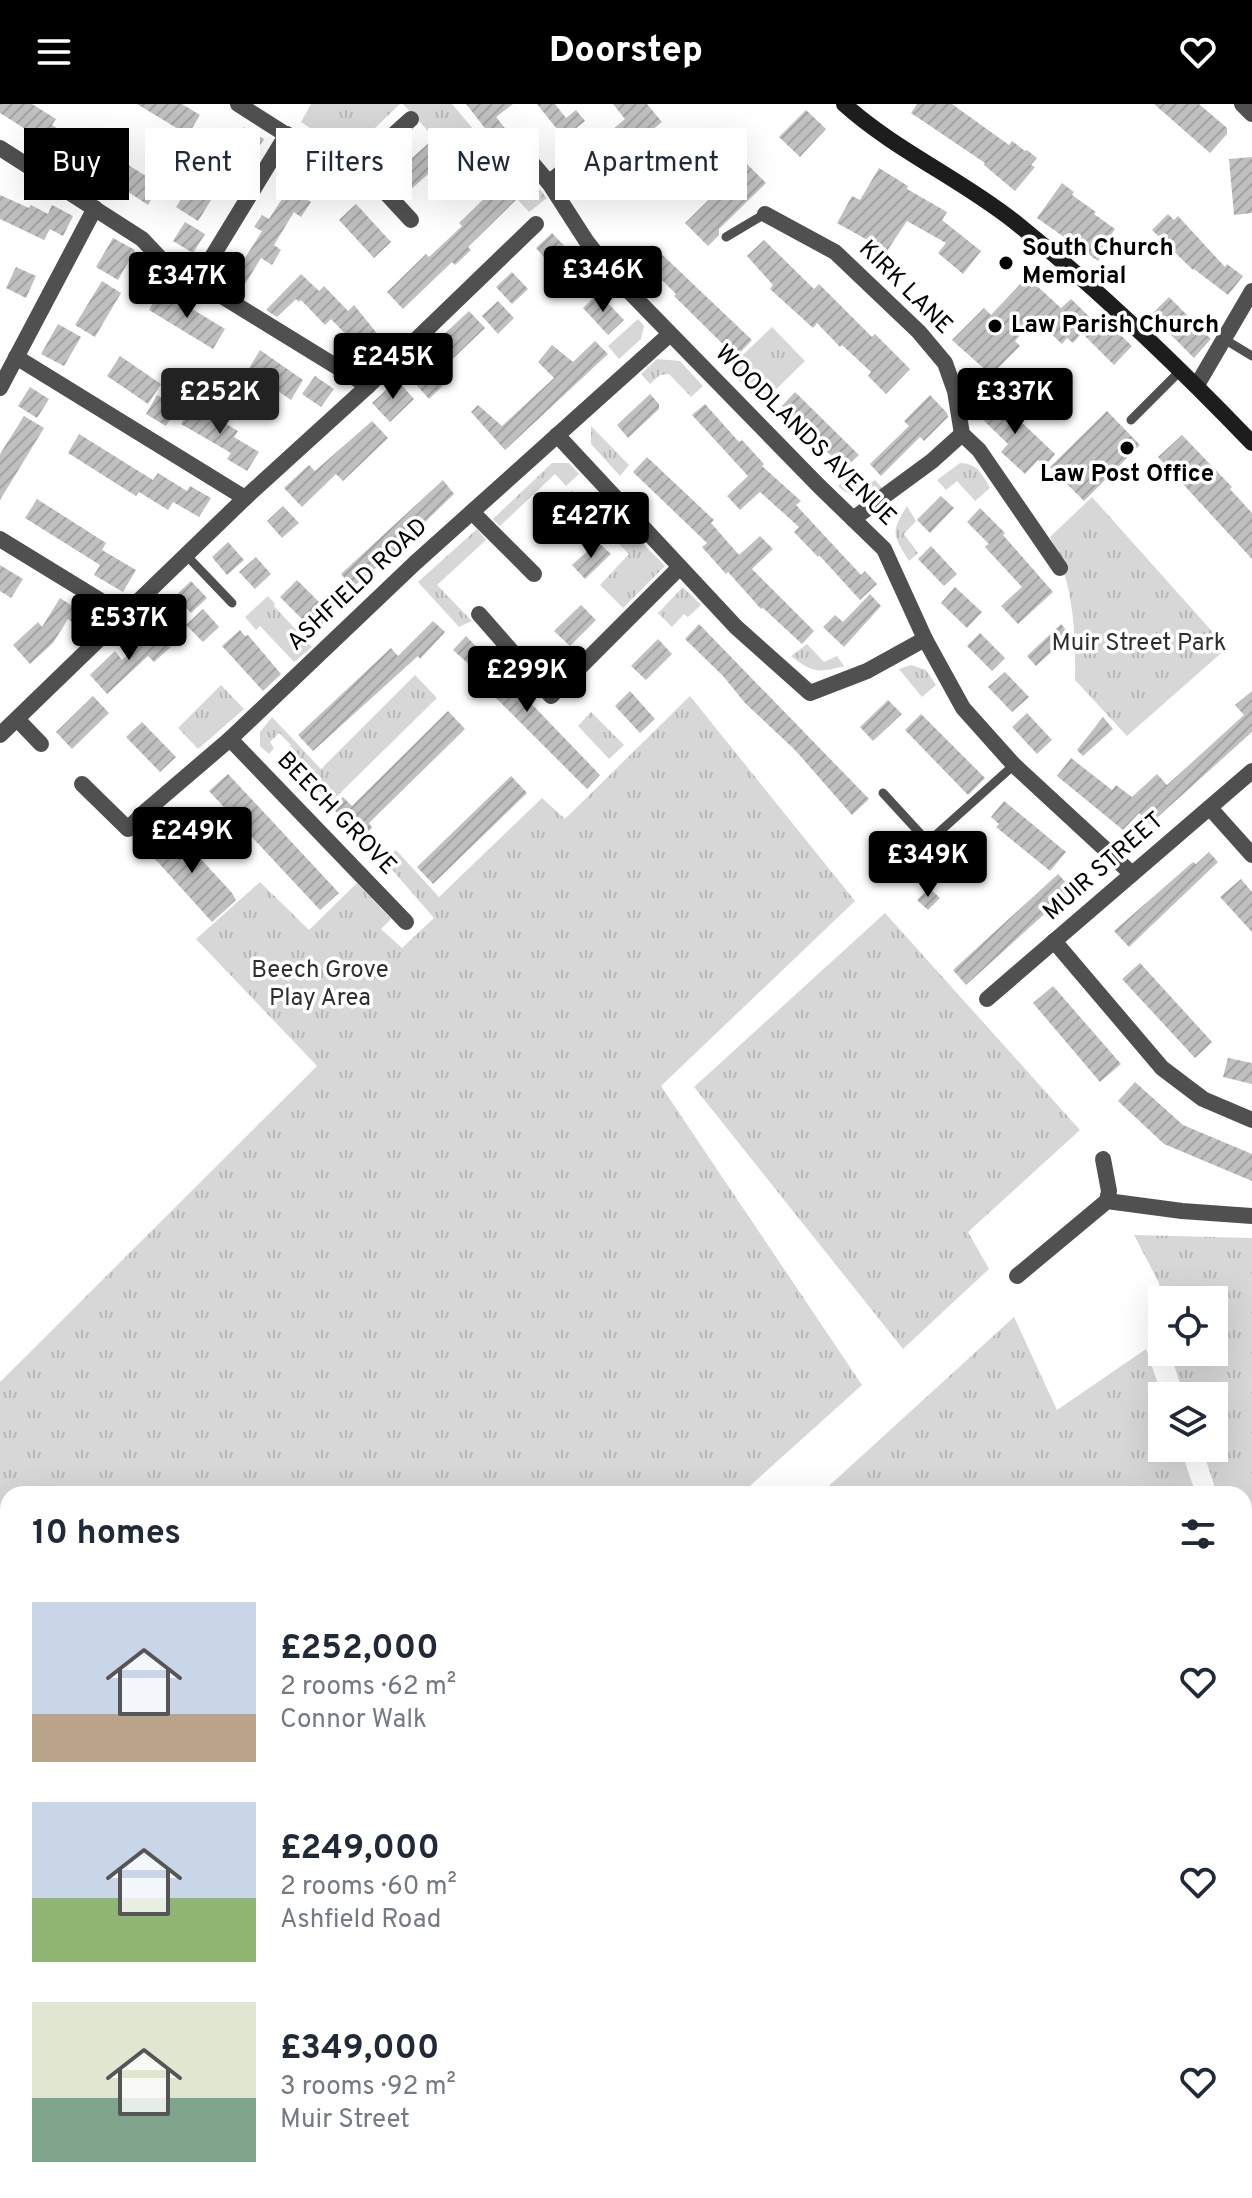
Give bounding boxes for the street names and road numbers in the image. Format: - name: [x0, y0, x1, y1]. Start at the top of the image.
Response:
- street label: KIRK LANE: [852, 235, 958, 341]
- street label: WOODLANDS AVENUE: [708, 339, 902, 533]
- street label: ASHFIELD ROAD: [281, 512, 435, 658]
- street label: BEECH GROVE: [270, 746, 402, 882]
- street label: MUIR STREET: [1037, 806, 1171, 928]

